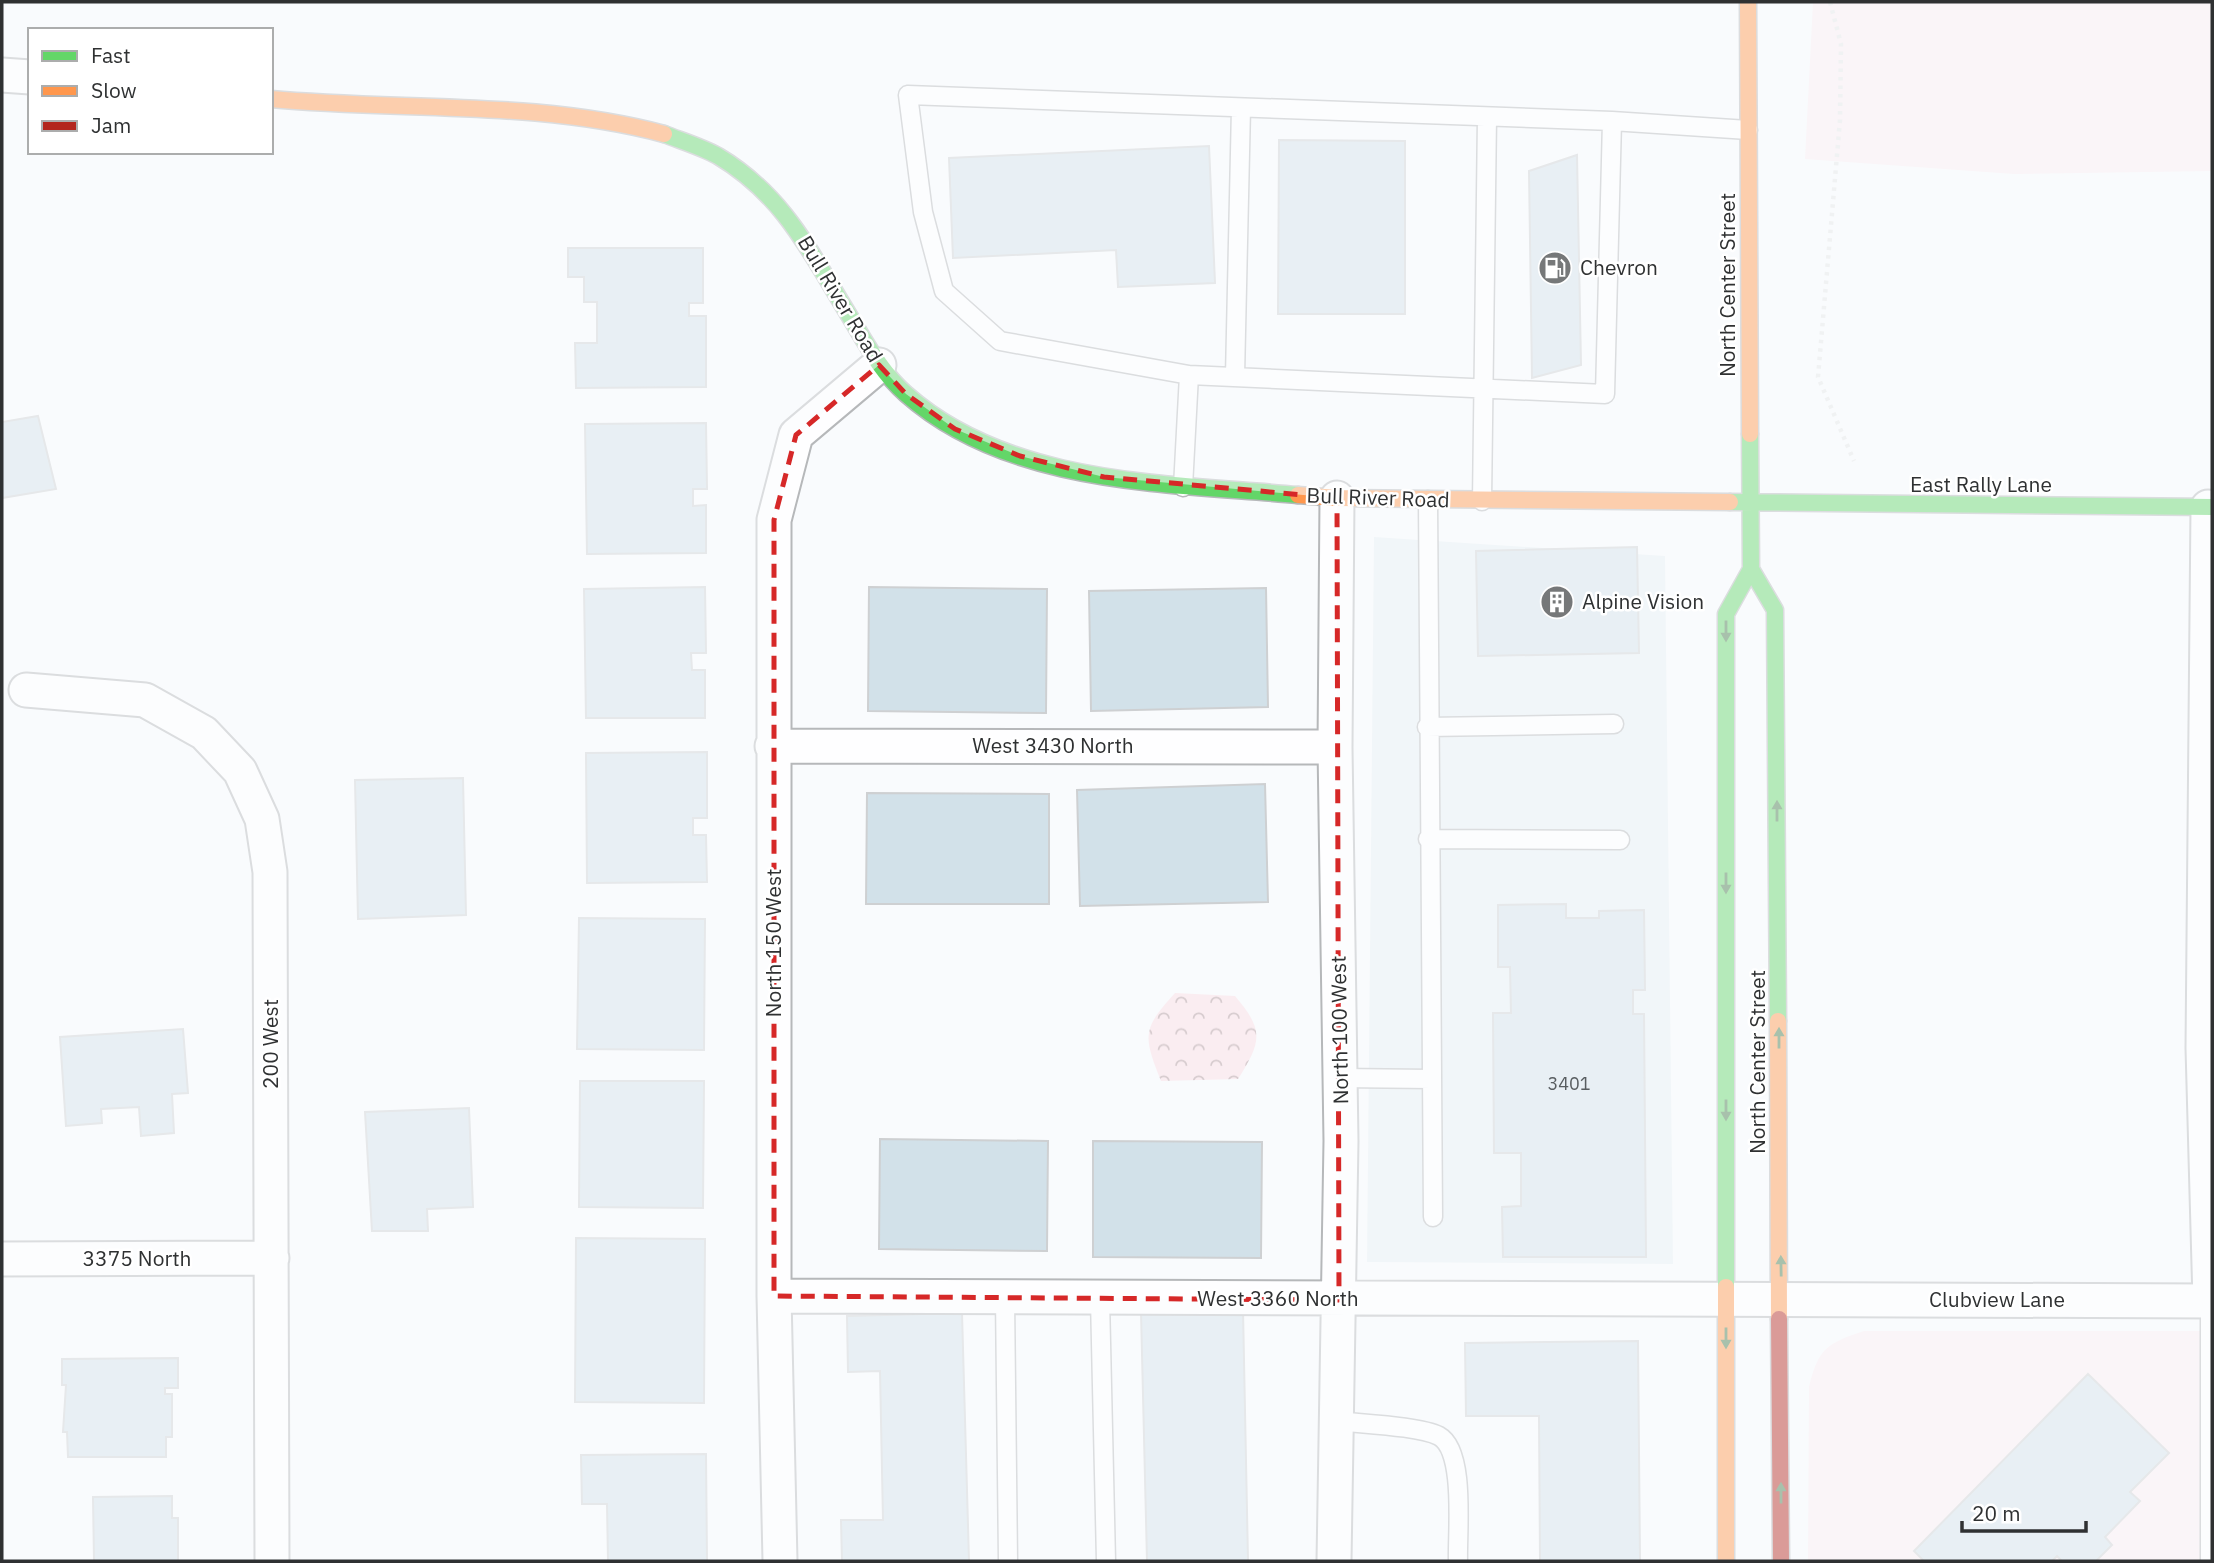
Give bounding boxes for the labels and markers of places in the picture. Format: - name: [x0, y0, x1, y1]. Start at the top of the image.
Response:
- fuel station icon: Chevron: [1536, 249, 1574, 287]
- place label: Chevron: [1580, 253, 1658, 281]
- building icon: Alpine Vision: [1538, 583, 1576, 621]
- place label: Alpine Vision: [1582, 587, 1704, 615]

